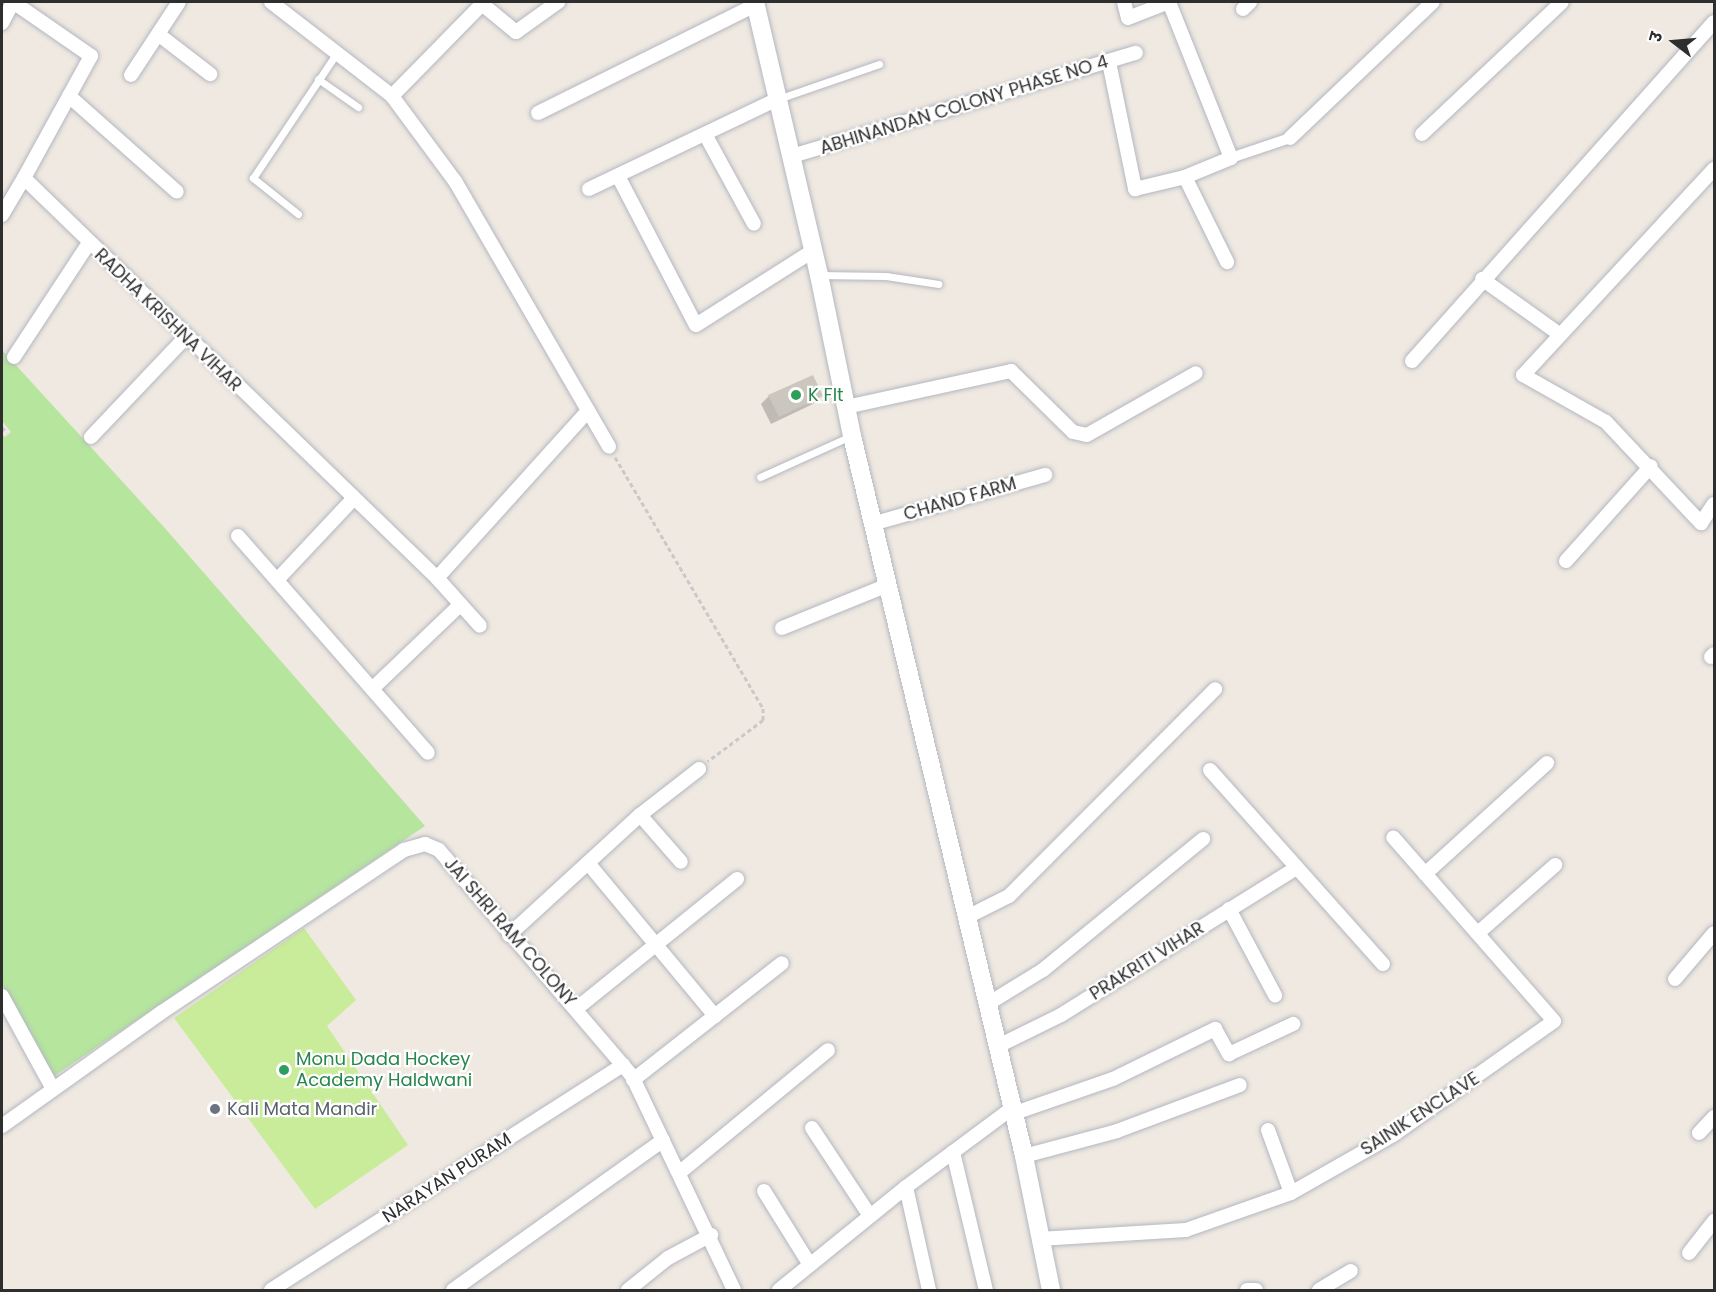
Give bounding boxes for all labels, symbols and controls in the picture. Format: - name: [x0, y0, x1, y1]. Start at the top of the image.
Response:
- north arrow: [1644, 12, 1704, 72]
- text: उ: [1644, 29, 1669, 44]
- street label: ABHINANDAN COLONY PHASE NO 4: [817, 51, 1111, 159]
- street label: RADHA KRISHNA VIHAR: [90, 244, 246, 396]
- place label: K FIt: [808, 384, 844, 406]
- marker: K FIt: [789, 388, 803, 402]
- street label: CHAND FARM: [901, 473, 1019, 525]
- street label: JAI SHRI RAM COLONY: [439, 853, 581, 1011]
- street label: PRAKRITI VIHAR: [1086, 917, 1208, 1005]
- place label: Monu Dada Hockey Academy Haldwani: [296, 1049, 472, 1092]
- marker: Monu Dada Hockey Academy Haldwani: [277, 1063, 291, 1077]
- street label: SAINIK ENCLAVE: [1357, 1068, 1483, 1160]
- place label: Kali Mata Mandir: [227, 1098, 377, 1120]
- marker: Kali Mata Mandir: [208, 1102, 222, 1116]
- street label: NARAYAN PURAM: [379, 1128, 515, 1228]

